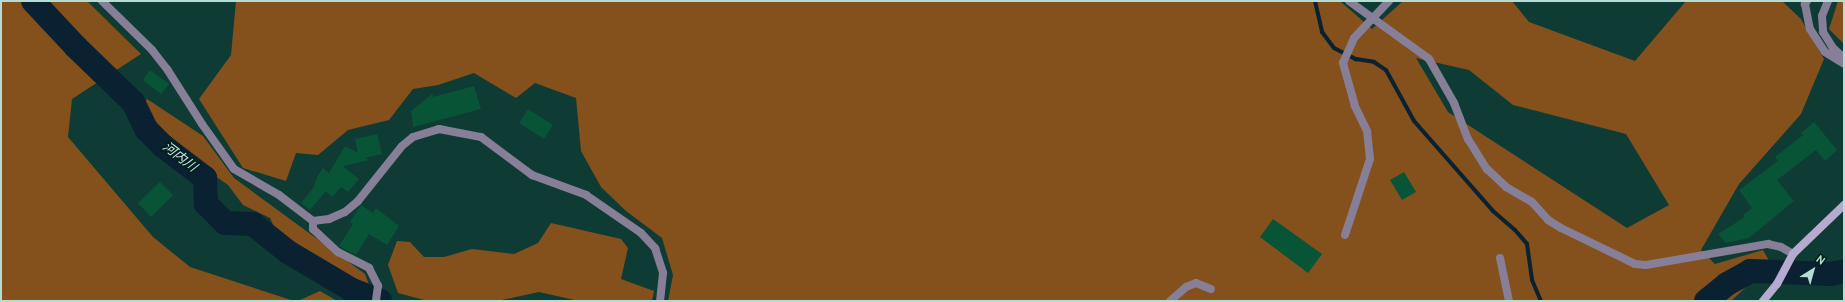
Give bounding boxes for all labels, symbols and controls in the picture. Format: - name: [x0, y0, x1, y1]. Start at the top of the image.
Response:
- water label: 河内川: [159, 140, 199, 176]
- north arrow: [1793, 250, 1833, 290]
- text: N: [1813, 252, 1828, 268]

